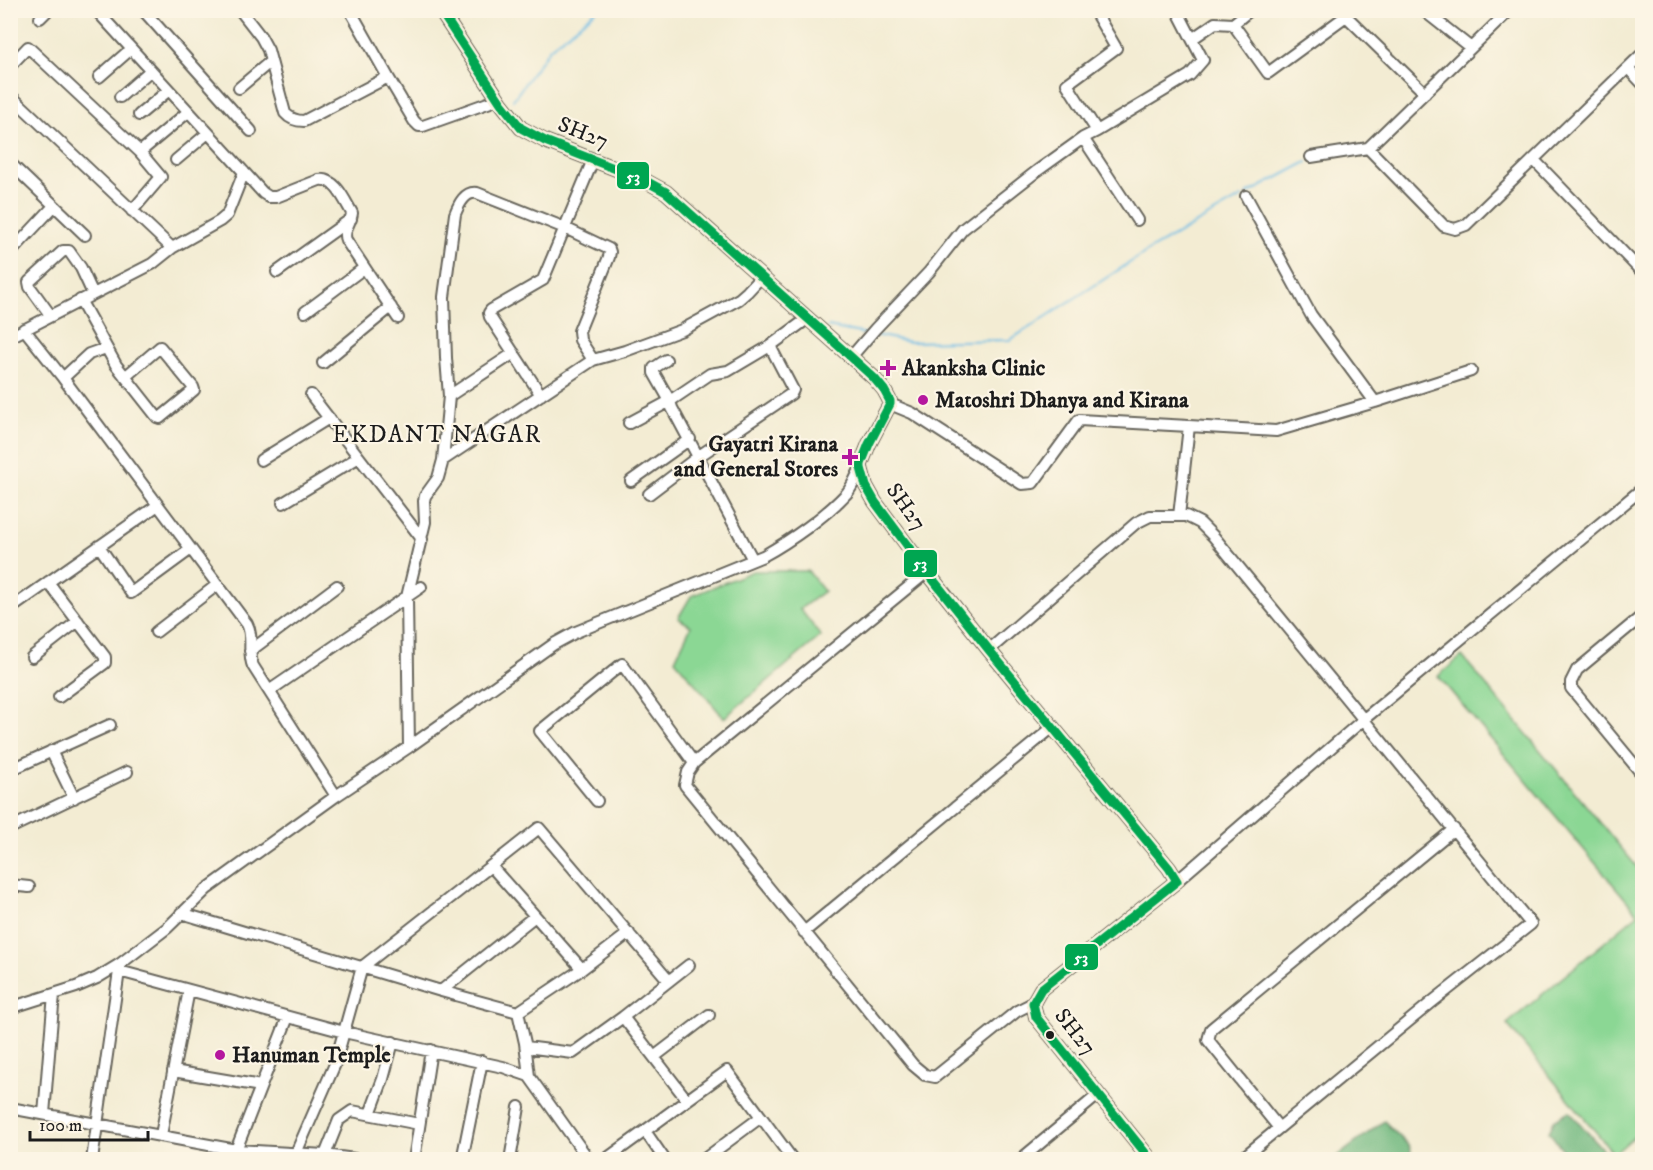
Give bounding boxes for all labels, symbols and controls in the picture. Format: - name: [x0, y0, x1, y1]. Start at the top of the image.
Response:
- street label: SH27: [554, 111, 612, 155]
- line badge: 53: [616, 161, 650, 190]
- text: 53: [625, 167, 640, 187]
- place label: Akanksha Clinic: [901, 355, 1046, 382]
- marker: Akanksha Clinic: [879, 359, 897, 377]
- place label: Matoshri Dhanya and Kirana: [935, 387, 1189, 414]
- marker: Matoshri Dhanya and Kirana: [916, 393, 930, 407]
- district label: EKDANT NAGAR: [332, 420, 542, 450]
- place label: Gayatri Kirana and General Stores: [674, 431, 839, 483]
- marker: Gayatri Kirana and General Stores: [843, 450, 857, 464]
- street label: SH27: [880, 478, 932, 536]
- line badge: 53: [903, 549, 938, 578]
- text: 53: [912, 554, 927, 574]
- line badge: 53: [1064, 943, 1099, 971]
- text: 53: [1073, 948, 1088, 968]
- street label: SH27: [1048, 1003, 1102, 1061]
- unlabelled marker: [1044, 1029, 1056, 1041]
- place label: Hanuman Temple: [232, 1042, 391, 1069]
- marker: Hanuman Temple: [213, 1048, 227, 1062]
- scale bar: [30, 1104, 148, 1142]
- text: 100 m: [39, 1115, 82, 1137]

